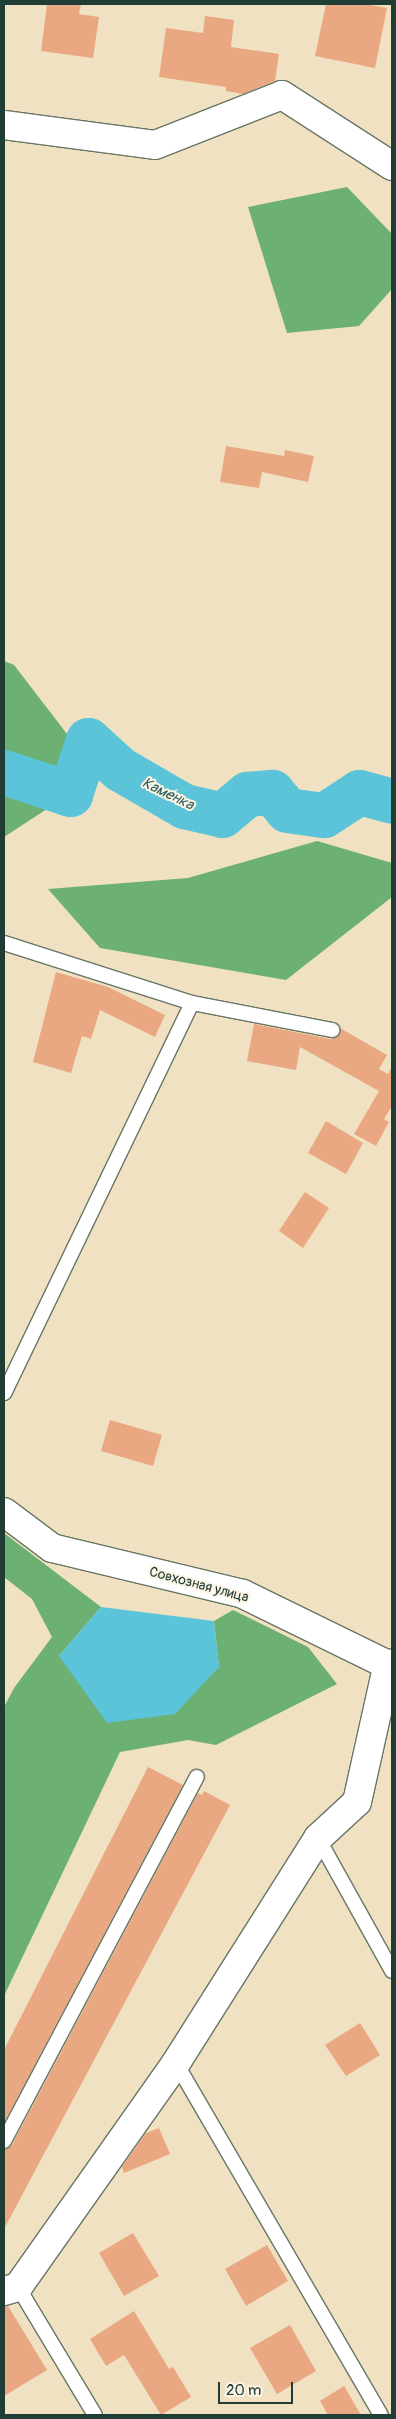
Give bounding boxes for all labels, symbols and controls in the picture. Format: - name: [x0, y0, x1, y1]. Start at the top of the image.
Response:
- water label: Каменка: [139, 774, 197, 814]
- street label: Совхозная улица: [147, 1564, 251, 1606]
- scale bar: [221, 2372, 296, 2404]
- text: 20 m: [226, 2381, 261, 2400]

